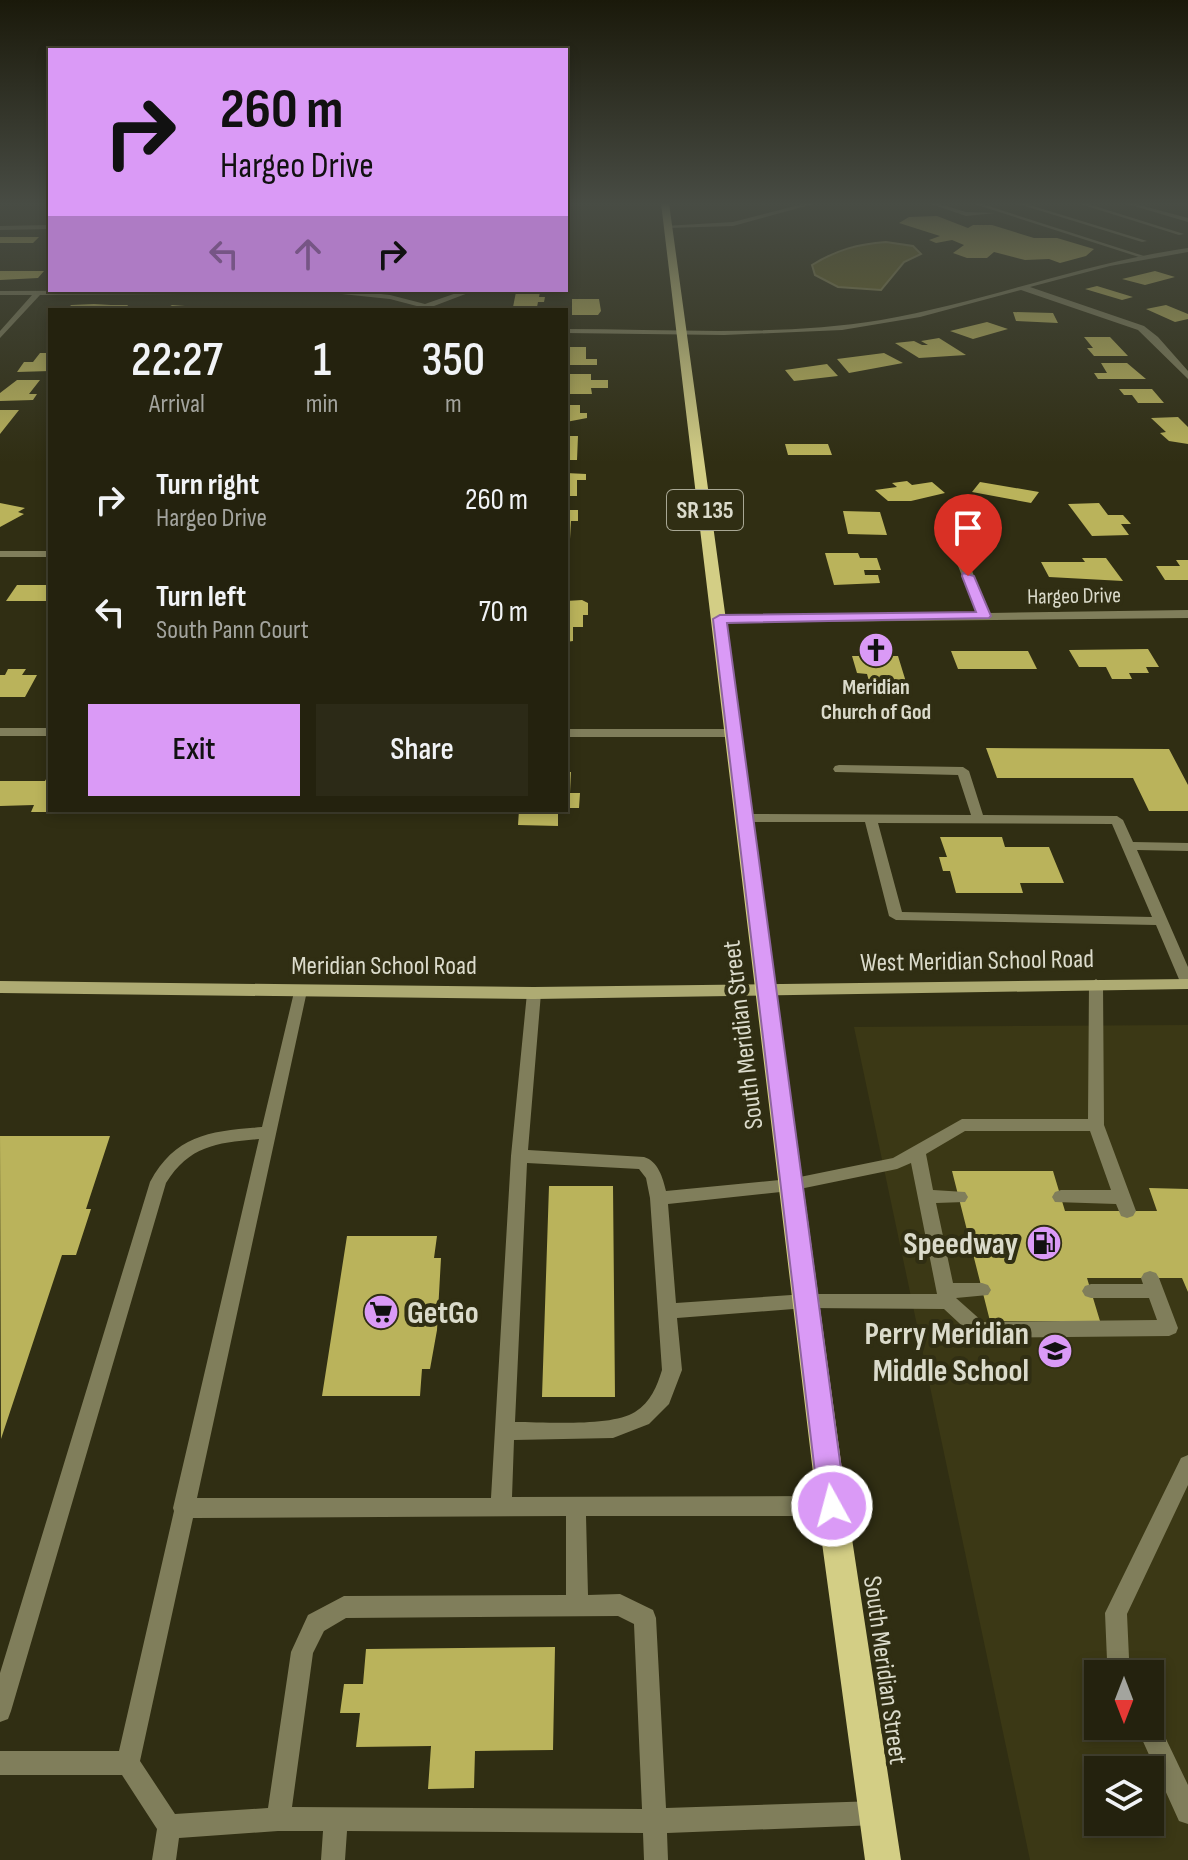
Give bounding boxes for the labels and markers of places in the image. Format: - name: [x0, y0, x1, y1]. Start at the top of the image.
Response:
- pin: [934, 494, 1002, 576]
- church icon: Meridian Church of God: [857, 631, 895, 669]
- place label: Meridian Church of God: [821, 674, 931, 726]
- fuel station icon: Speedway: [1025, 1224, 1063, 1262]
- place label: Speedway: [903, 1225, 1018, 1264]
- supermarket icon: GetGo: [362, 1293, 400, 1331]
- place label: GetGo: [407, 1294, 479, 1333]
- place label: Perry Meridian Middle School: [864, 1315, 1029, 1391]
- school or university icon: Perry Meridian Middle School: [1036, 1332, 1074, 1370]

